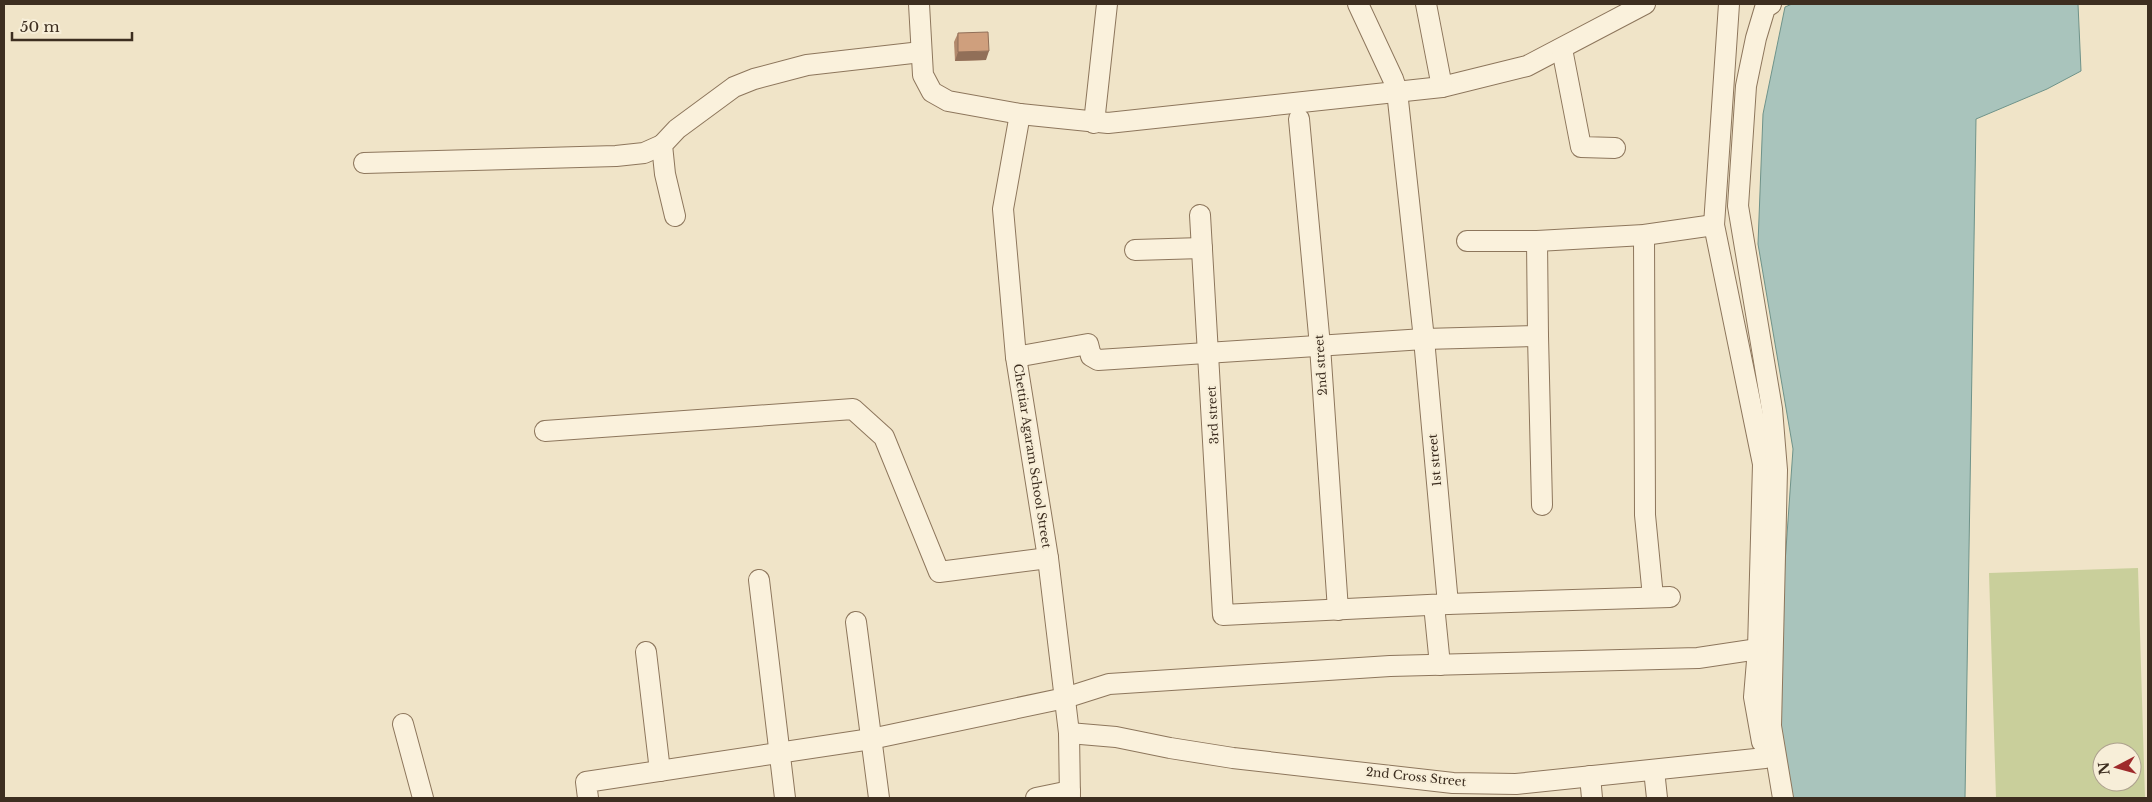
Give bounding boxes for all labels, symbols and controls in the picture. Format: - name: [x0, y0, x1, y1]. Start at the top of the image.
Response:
- scale bar: [12, 10, 132, 42]
- text: 50 m: [20, 17, 60, 36]
- street label: 2nd street: [1311, 334, 1330, 396]
- street label: Chettiar Agaram School Street: [1011, 363, 1055, 550]
- street label: 3rd street: [1203, 385, 1222, 445]
- street label: 1st street: [1425, 433, 1444, 487]
- north arrow: [2092, 742, 2142, 792]
- text: N: [2094, 761, 2114, 776]
- street label: 2nd Cross Street: [1365, 764, 1467, 789]

